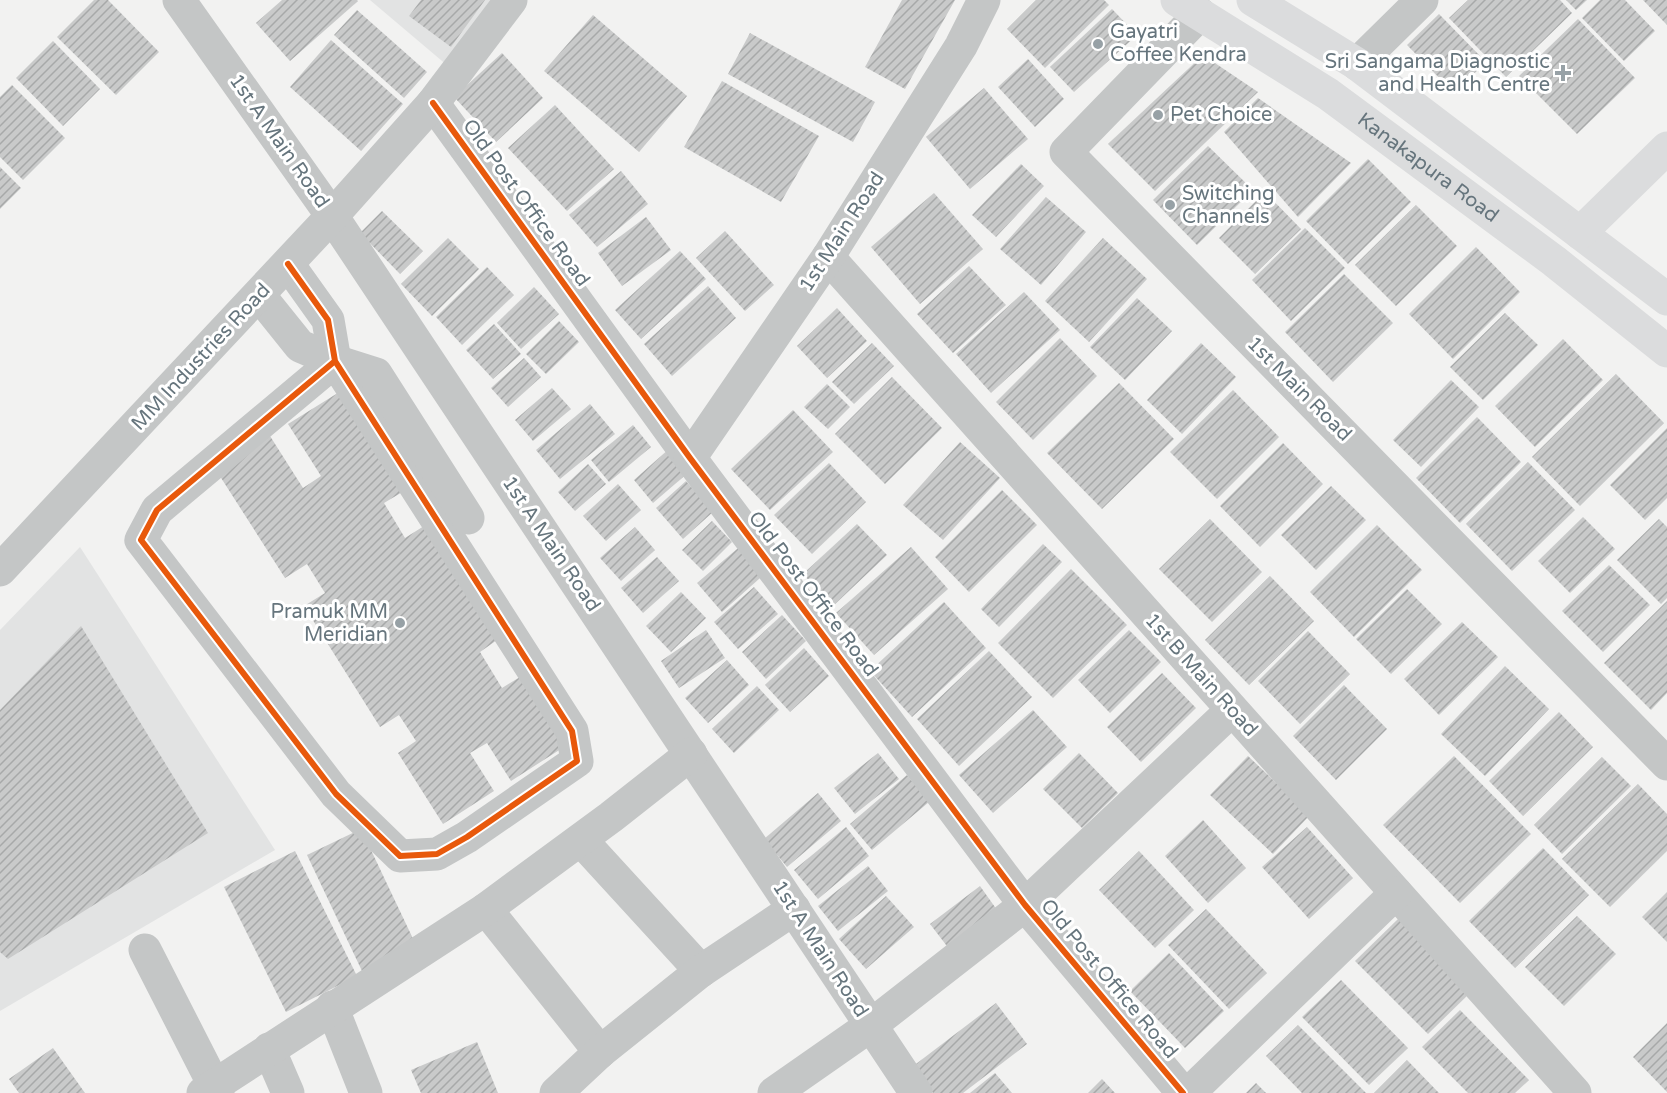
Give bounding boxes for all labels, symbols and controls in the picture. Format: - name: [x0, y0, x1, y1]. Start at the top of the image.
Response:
- place label: Gayatri Coffee Kendra: [1110, 20, 1247, 67]
- marker: Gayatri Coffee Kendra: [1091, 37, 1105, 51]
- place label: Sri Sangama Diagnostic and Health Centre: [1325, 50, 1550, 97]
- marker: Sri Sangama Diagnostic and Health Centre: [1554, 64, 1572, 82]
- street label: 1st A Main Road: [224, 69, 334, 213]
- place label: Pet Choice: [1170, 103, 1272, 127]
- marker: Pet Choice: [1151, 108, 1165, 122]
- street label: Kanakapura Road: [1353, 108, 1503, 228]
- street label: Old Post Office Road: [457, 115, 595, 291]
- street label: 1st Main Road: [794, 168, 890, 296]
- place label: Switching Channels: [1182, 182, 1275, 229]
- marker: Switching Channels: [1163, 198, 1177, 212]
- street label: MM Industries Road: [127, 278, 275, 436]
- street label: 1st Main Road: [1242, 332, 1356, 446]
- street label: 1st A Main Road: [497, 472, 605, 616]
- street label: Old Post Office Road: [743, 507, 883, 681]
- place label: Pramuk MM Meridian: [271, 600, 388, 647]
- street label: 1st B Main Road: [1139, 609, 1263, 741]
- marker: Pramuk MM Meridian: [393, 616, 407, 630]
- street label: 1st A Main Road: [767, 876, 873, 1022]
- street label: Old Post Office Road: [1035, 894, 1183, 1064]

